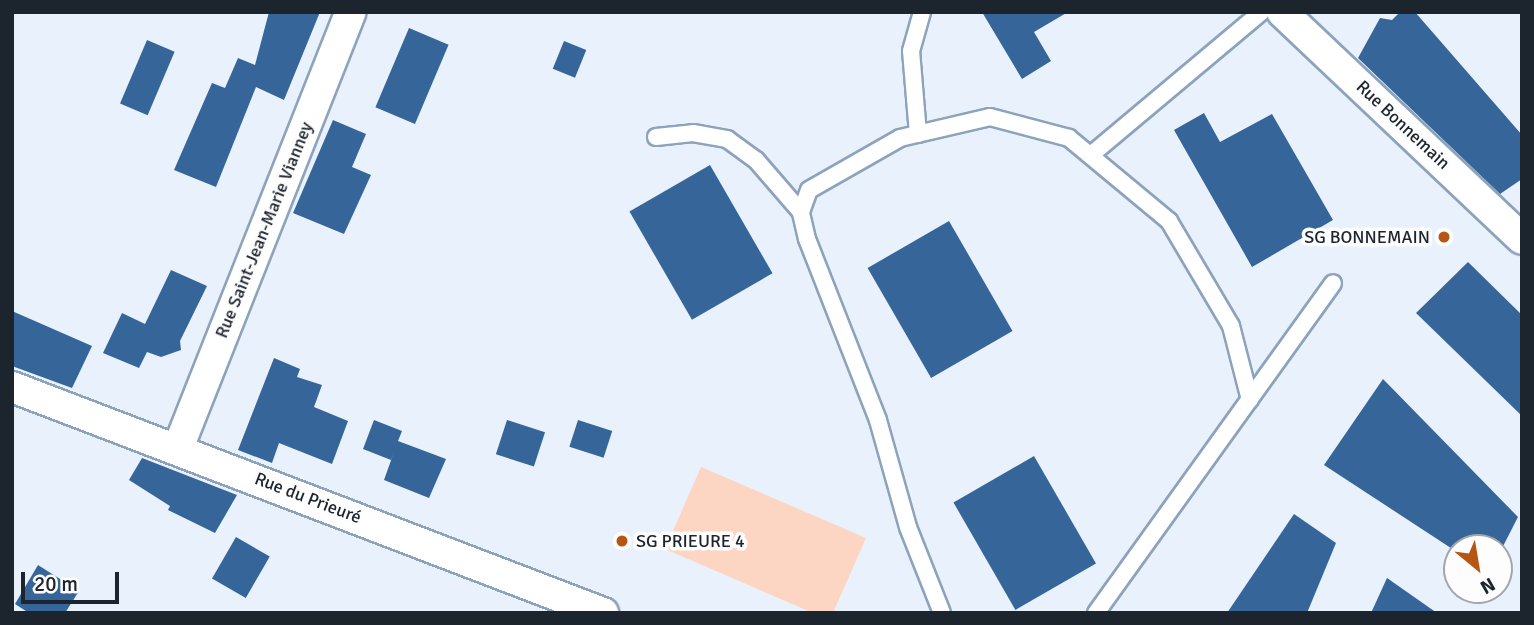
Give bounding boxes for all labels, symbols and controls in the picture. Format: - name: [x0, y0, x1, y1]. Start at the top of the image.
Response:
- street label: Rue Bonnemain: [1352, 76, 1454, 174]
- street label: Rue Saint-Jean-Marie Vianney: [211, 119, 317, 341]
- place label: SG BONNEMAIN: [1304, 226, 1430, 248]
- marker: SG BONNEMAIN: [1436, 229, 1452, 245]
- street label: Rue du Prieuré: [252, 468, 364, 528]
- place label: SG PRIEURE 4: [636, 530, 745, 552]
- marker: SG PRIEURE 4: [614, 533, 630, 549]
- north arrow: [1443, 534, 1513, 604]
- scale bar: [24, 558, 122, 602]
- text: 20 m: [34, 571, 78, 597]
- text: N: [1476, 572, 1499, 599]

